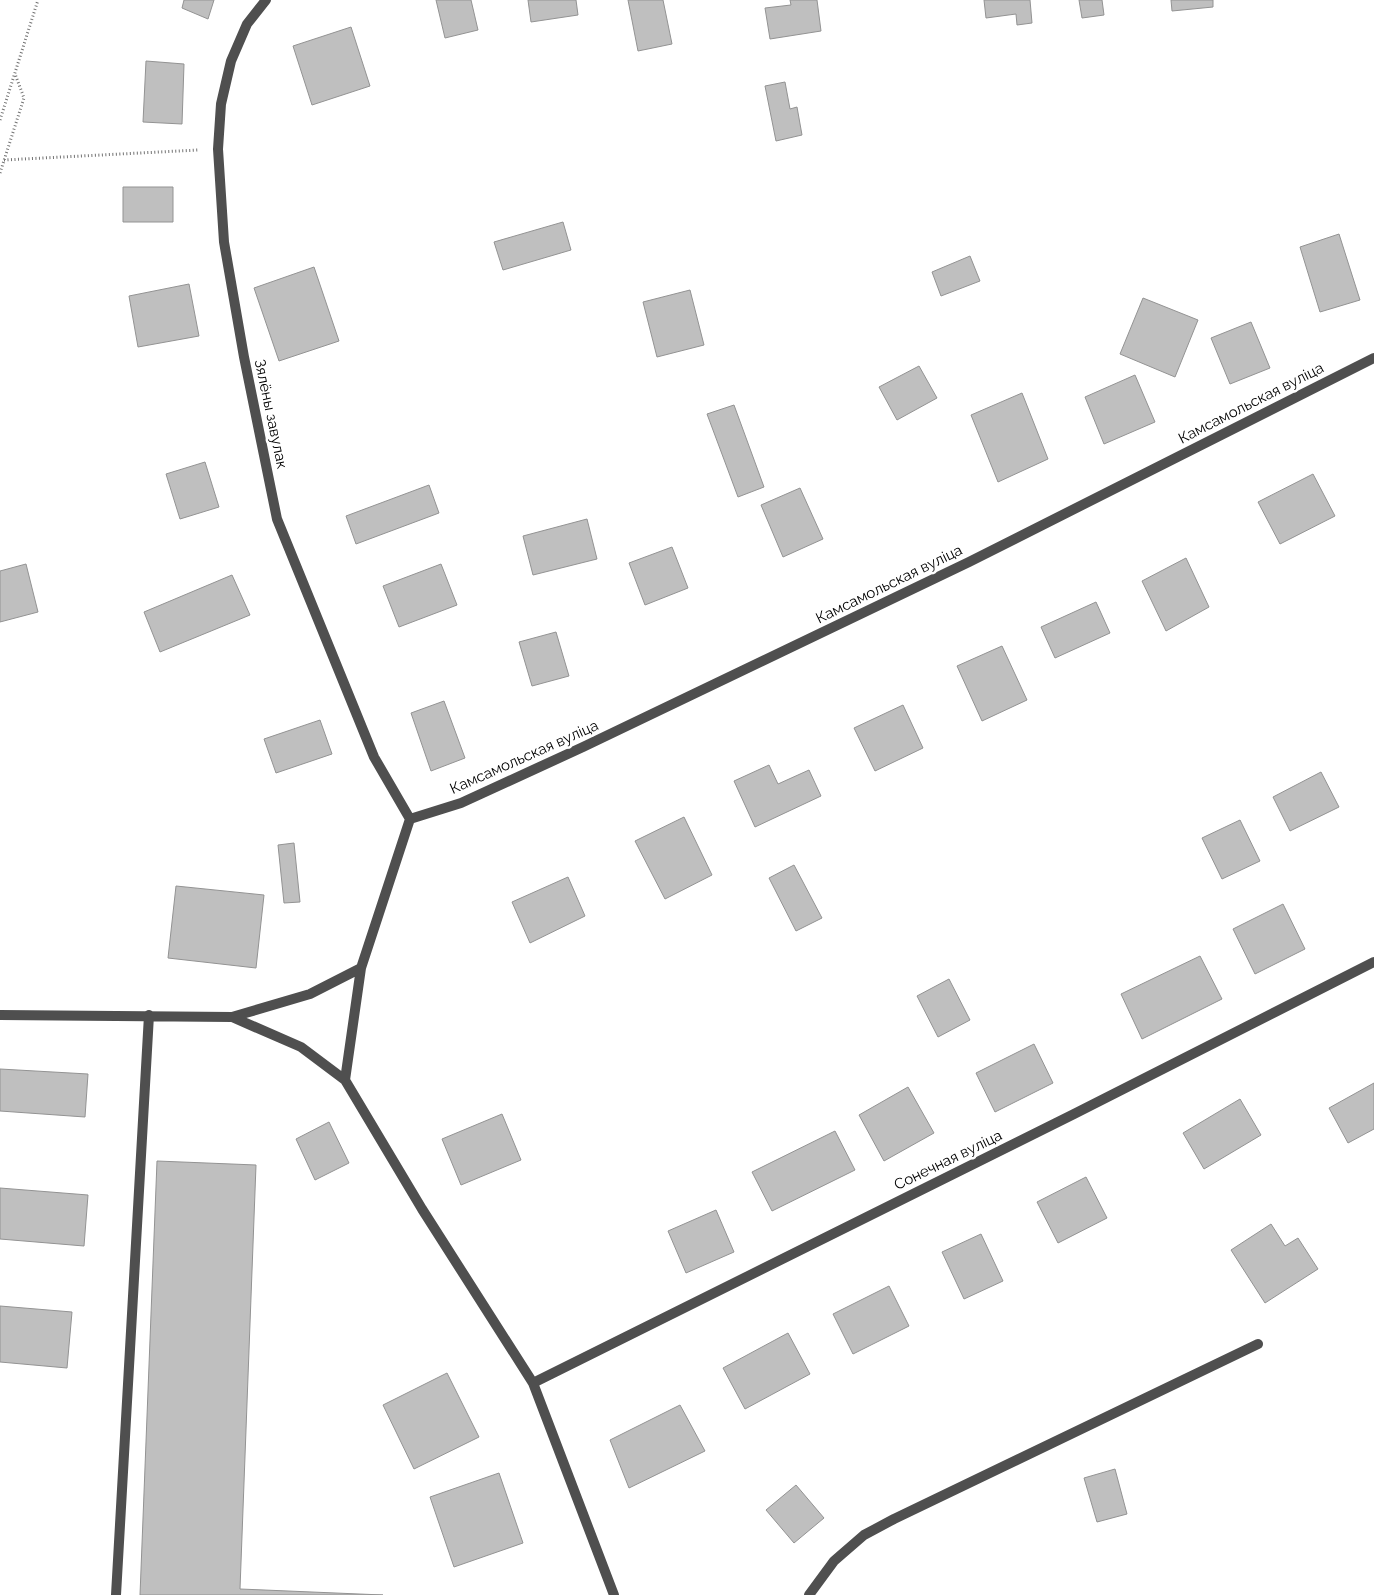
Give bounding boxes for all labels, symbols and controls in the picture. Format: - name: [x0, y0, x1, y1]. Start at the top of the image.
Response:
- street label: Зялёны завулак: [251, 358, 291, 471]
- street label: Камсамольская вуліца: [1175, 359, 1327, 447]
- street label: Камсамольская вуліца: [813, 541, 965, 627]
- street label: Камсамольская вуліца: [447, 716, 601, 798]
- street label: Сонечная вуліца: [891, 1126, 1005, 1194]

